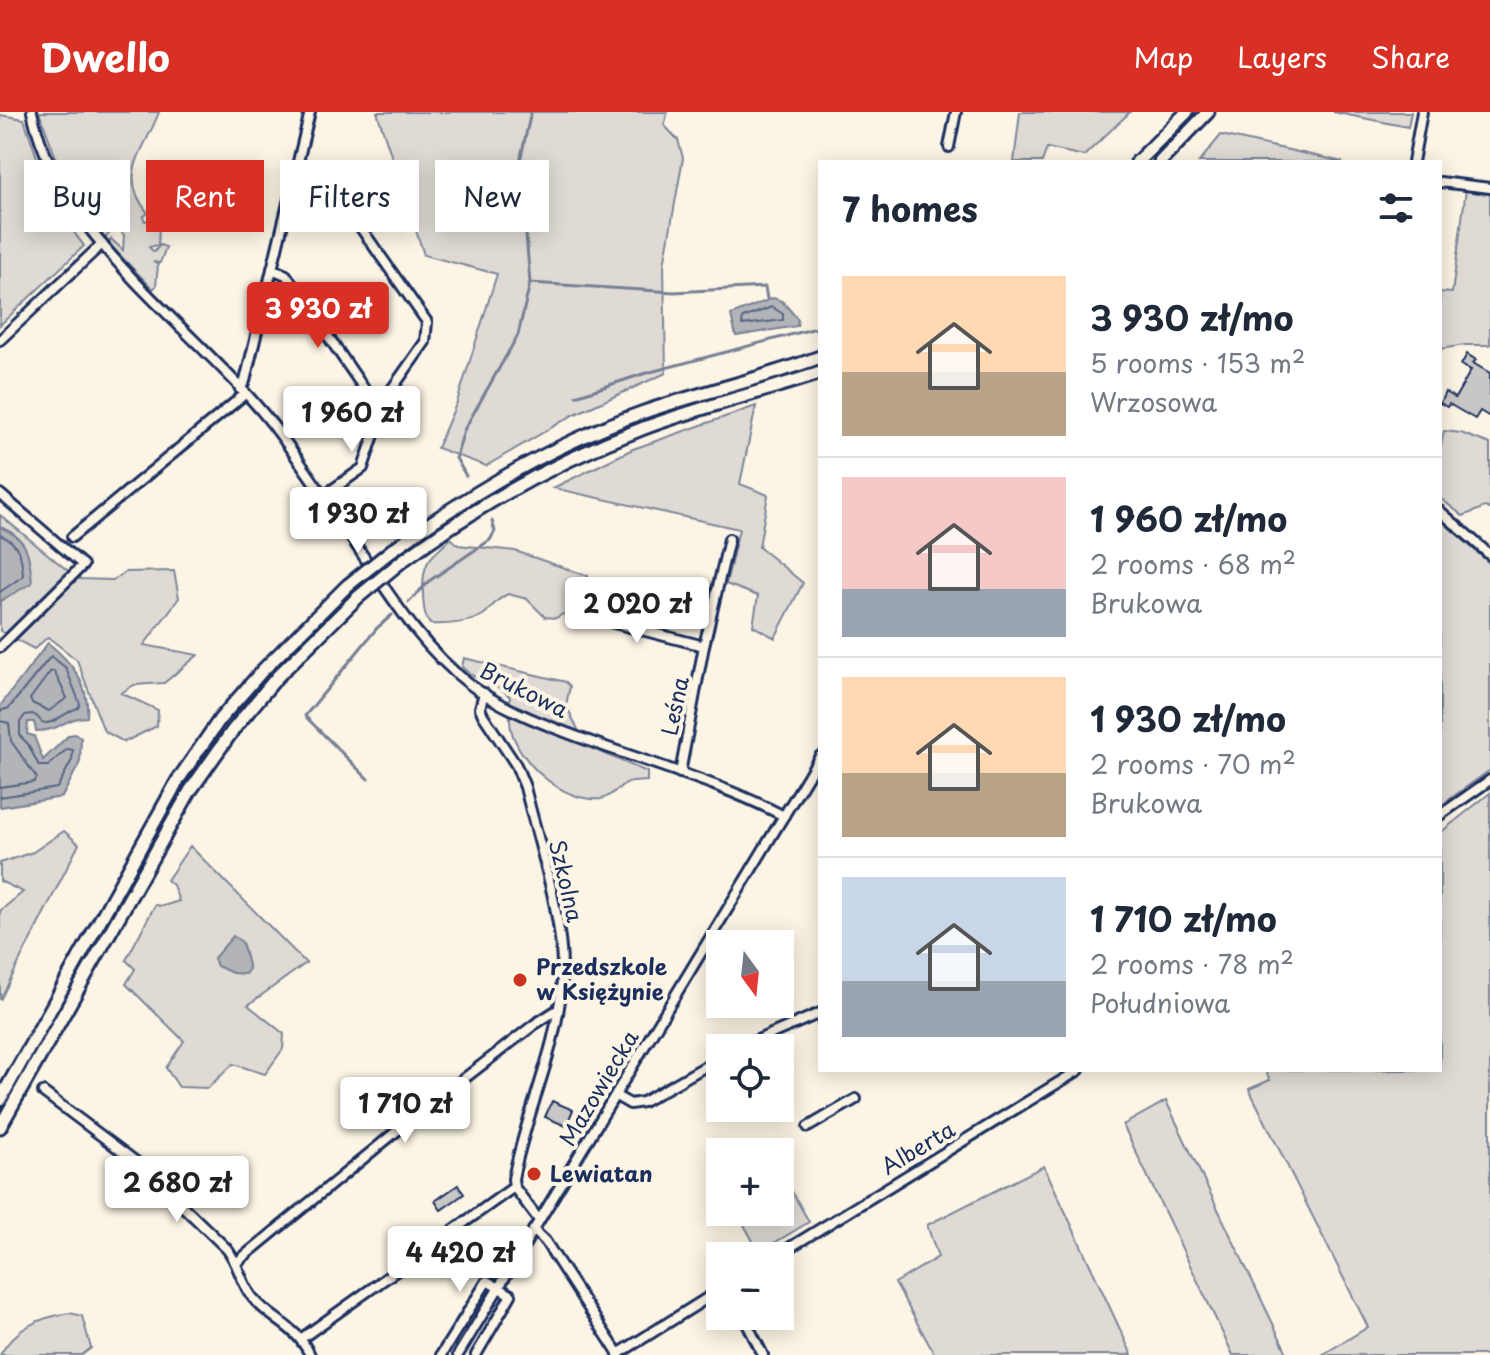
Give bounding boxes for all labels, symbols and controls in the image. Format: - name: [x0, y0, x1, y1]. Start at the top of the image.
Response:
- text: Dwello: [40, 28, 170, 85]
- text: Map: [1133, 35, 1193, 78]
- text: Layers: [1237, 35, 1327, 78]
- text: Share: [1371, 35, 1450, 78]
- chip: Buy: [24, 160, 130, 232]
- chip: Rent: [146, 160, 264, 232]
- chip: Filters: [280, 160, 419, 232]
- chip: New: [435, 160, 549, 232]
- text: 7 homes: [842, 182, 978, 234]
- icon: filters: [1374, 186, 1418, 230]
- pin: 3 930 zł: [235, 282, 401, 350]
- text: 3 930 zł: [265, 288, 371, 327]
- text: 3 930 zł/mo: [1090, 291, 1294, 343]
- icon: home: [906, 308, 1002, 404]
- text: 5 rooms · 153 m²: [1090, 343, 1305, 382]
- text: Wrzosowa: [1090, 382, 1217, 421]
- pin: 1 960 zł: [269, 386, 435, 454]
- text: 1 960 zł: [301, 392, 403, 431]
- pin: 1 930 zł: [275, 487, 441, 555]
- text: 1 960 zł/mo: [1090, 492, 1287, 544]
- text: 1 930 zł: [308, 493, 408, 532]
- icon: home: [906, 509, 1002, 605]
- text: 2 rooms · 68 m²: [1090, 544, 1296, 583]
- pin: 2 020 zł: [554, 577, 720, 645]
- text: 2 020 zł: [583, 583, 691, 622]
- text: Brukowa: [1090, 583, 1202, 622]
- street label: Brukowa: [475, 652, 575, 725]
- street label: Leśna: [651, 673, 696, 738]
- text: 1 930 zł/mo: [1090, 692, 1286, 744]
- icon: home: [906, 709, 1002, 805]
- text: 2 rooms · 70 m²: [1090, 744, 1296, 783]
- text: Brukowa: [1090, 783, 1202, 822]
- street label: Szkolna: [542, 836, 593, 925]
- text: 1 710 zł/mo: [1090, 892, 1277, 944]
- icon: home: [906, 909, 1002, 1005]
- north arrow: [706, 930, 794, 1018]
- map controls: [706, 930, 794, 1330]
- text: 2 rooms · 78 m²: [1090, 944, 1294, 983]
- place label: Przedszkole w Księżynie: [536, 949, 668, 1007]
- marker: Przedszkole w Księżynie: [511, 971, 529, 989]
- text: Południowa: [1090, 983, 1230, 1022]
- street label: Mazowiecka: [550, 1023, 646, 1152]
- button: locate: [706, 1034, 794, 1122]
- pin: 1 710 zł: [322, 1077, 488, 1145]
- text: 1 710 zł: [358, 1083, 452, 1122]
- street label: Alberta: [874, 1112, 960, 1182]
- button: +: [706, 1138, 794, 1226]
- pin: 2 680 zł: [94, 1156, 260, 1224]
- place label: Lewiatan: [550, 1156, 653, 1189]
- text: 2 680 zł: [123, 1162, 231, 1201]
- marker: Lewiatan: [525, 1165, 543, 1183]
- pin: 4 420 zł: [377, 1226, 543, 1294]
- text: 4 420 zł: [406, 1232, 514, 1271]
- button: −: [706, 1242, 794, 1330]

